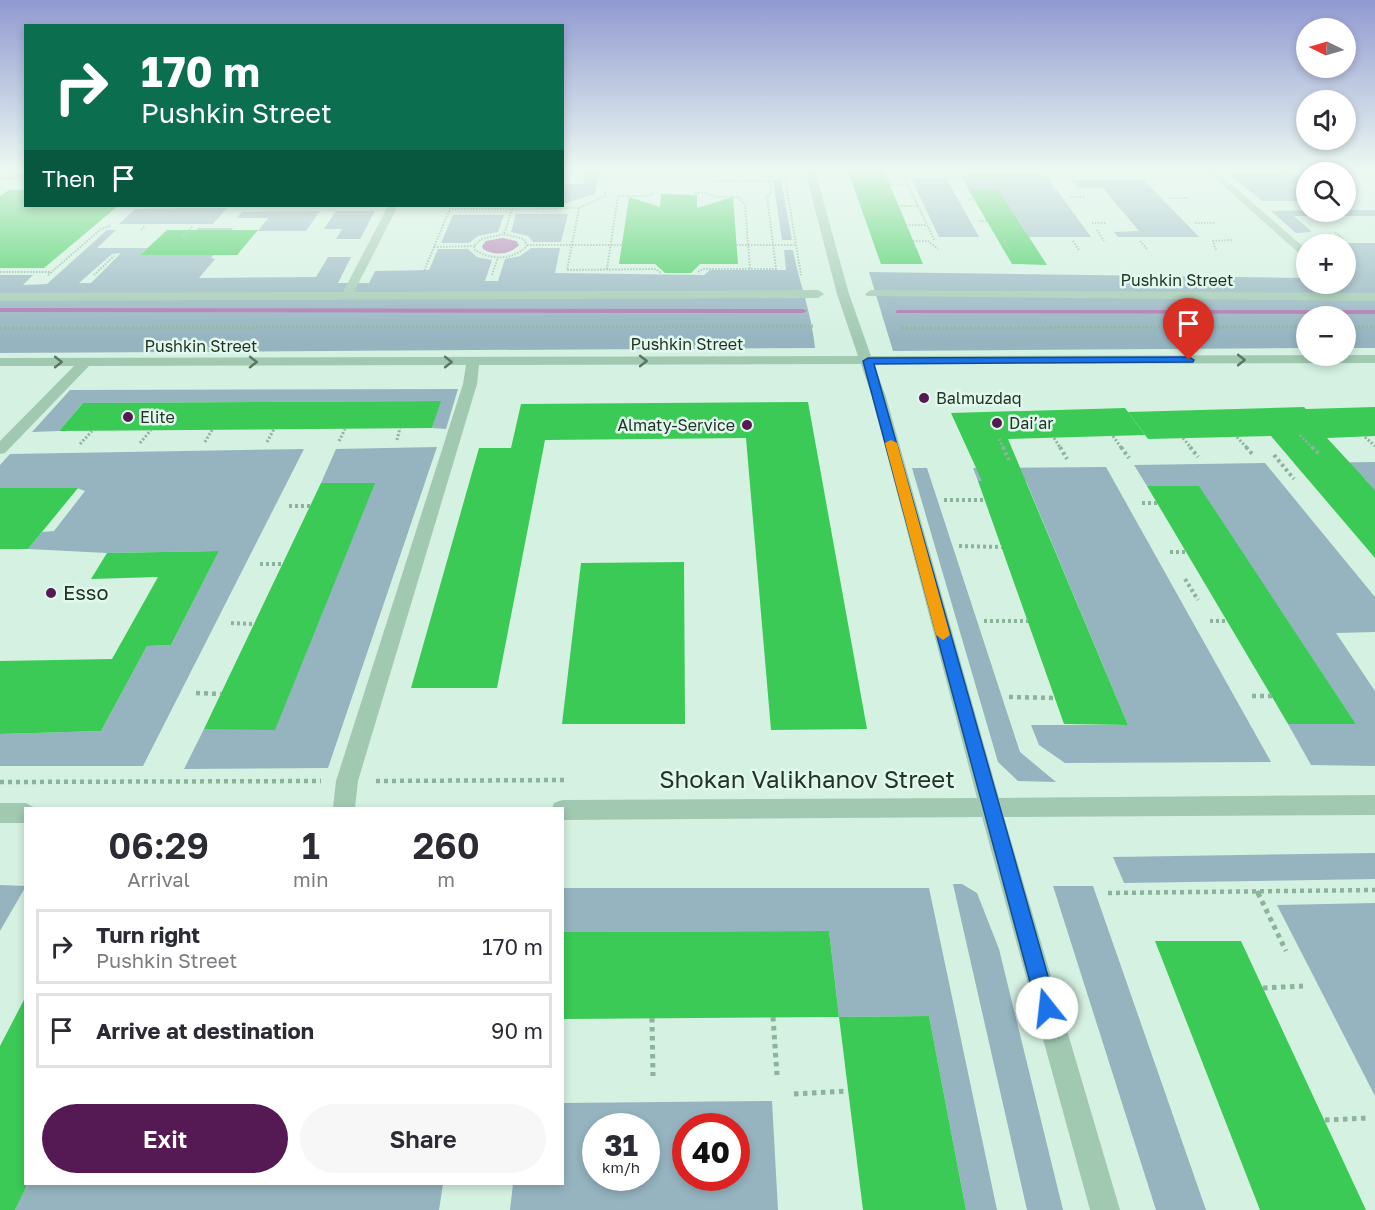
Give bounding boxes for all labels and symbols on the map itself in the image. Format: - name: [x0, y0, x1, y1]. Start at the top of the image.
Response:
- north arrow: [1296, 18, 1356, 78]
- street label: Pushkin Street: [1120, 270, 1234, 290]
- pin: [1163, 298, 1214, 360]
- street label: Pushkin Street: [630, 334, 744, 354]
- street label: Pushkin Street: [144, 336, 258, 356]
- one-way arrow: [1237, 354, 1246, 366]
- one-way arrow: [639, 355, 648, 367]
- one-way arrow: [54, 356, 63, 368]
- one-way arrow: [249, 356, 258, 368]
- one-way arrow: [444, 356, 453, 368]
- place label: Balmuzdaq: [936, 388, 1022, 408]
- marker: Balmuzdaq: [917, 391, 931, 405]
- place label: Elite: [140, 407, 175, 427]
- marker: Elite: [121, 410, 135, 424]
- place label: Dai’ar: [1009, 413, 1054, 433]
- place label: Almaty-Service: [618, 415, 735, 435]
- marker: Dai’ar: [990, 416, 1004, 430]
- marker: Almaty-Service: [740, 418, 754, 432]
- place label: Esso: [63, 580, 108, 604]
- marker: Esso: [44, 586, 58, 600]
- street label: Shokan Valikhanov Street: [659, 764, 955, 793]
- position arrow: [1015, 976, 1079, 1040]
- speed limit sign: 40: [672, 1113, 750, 1191]

